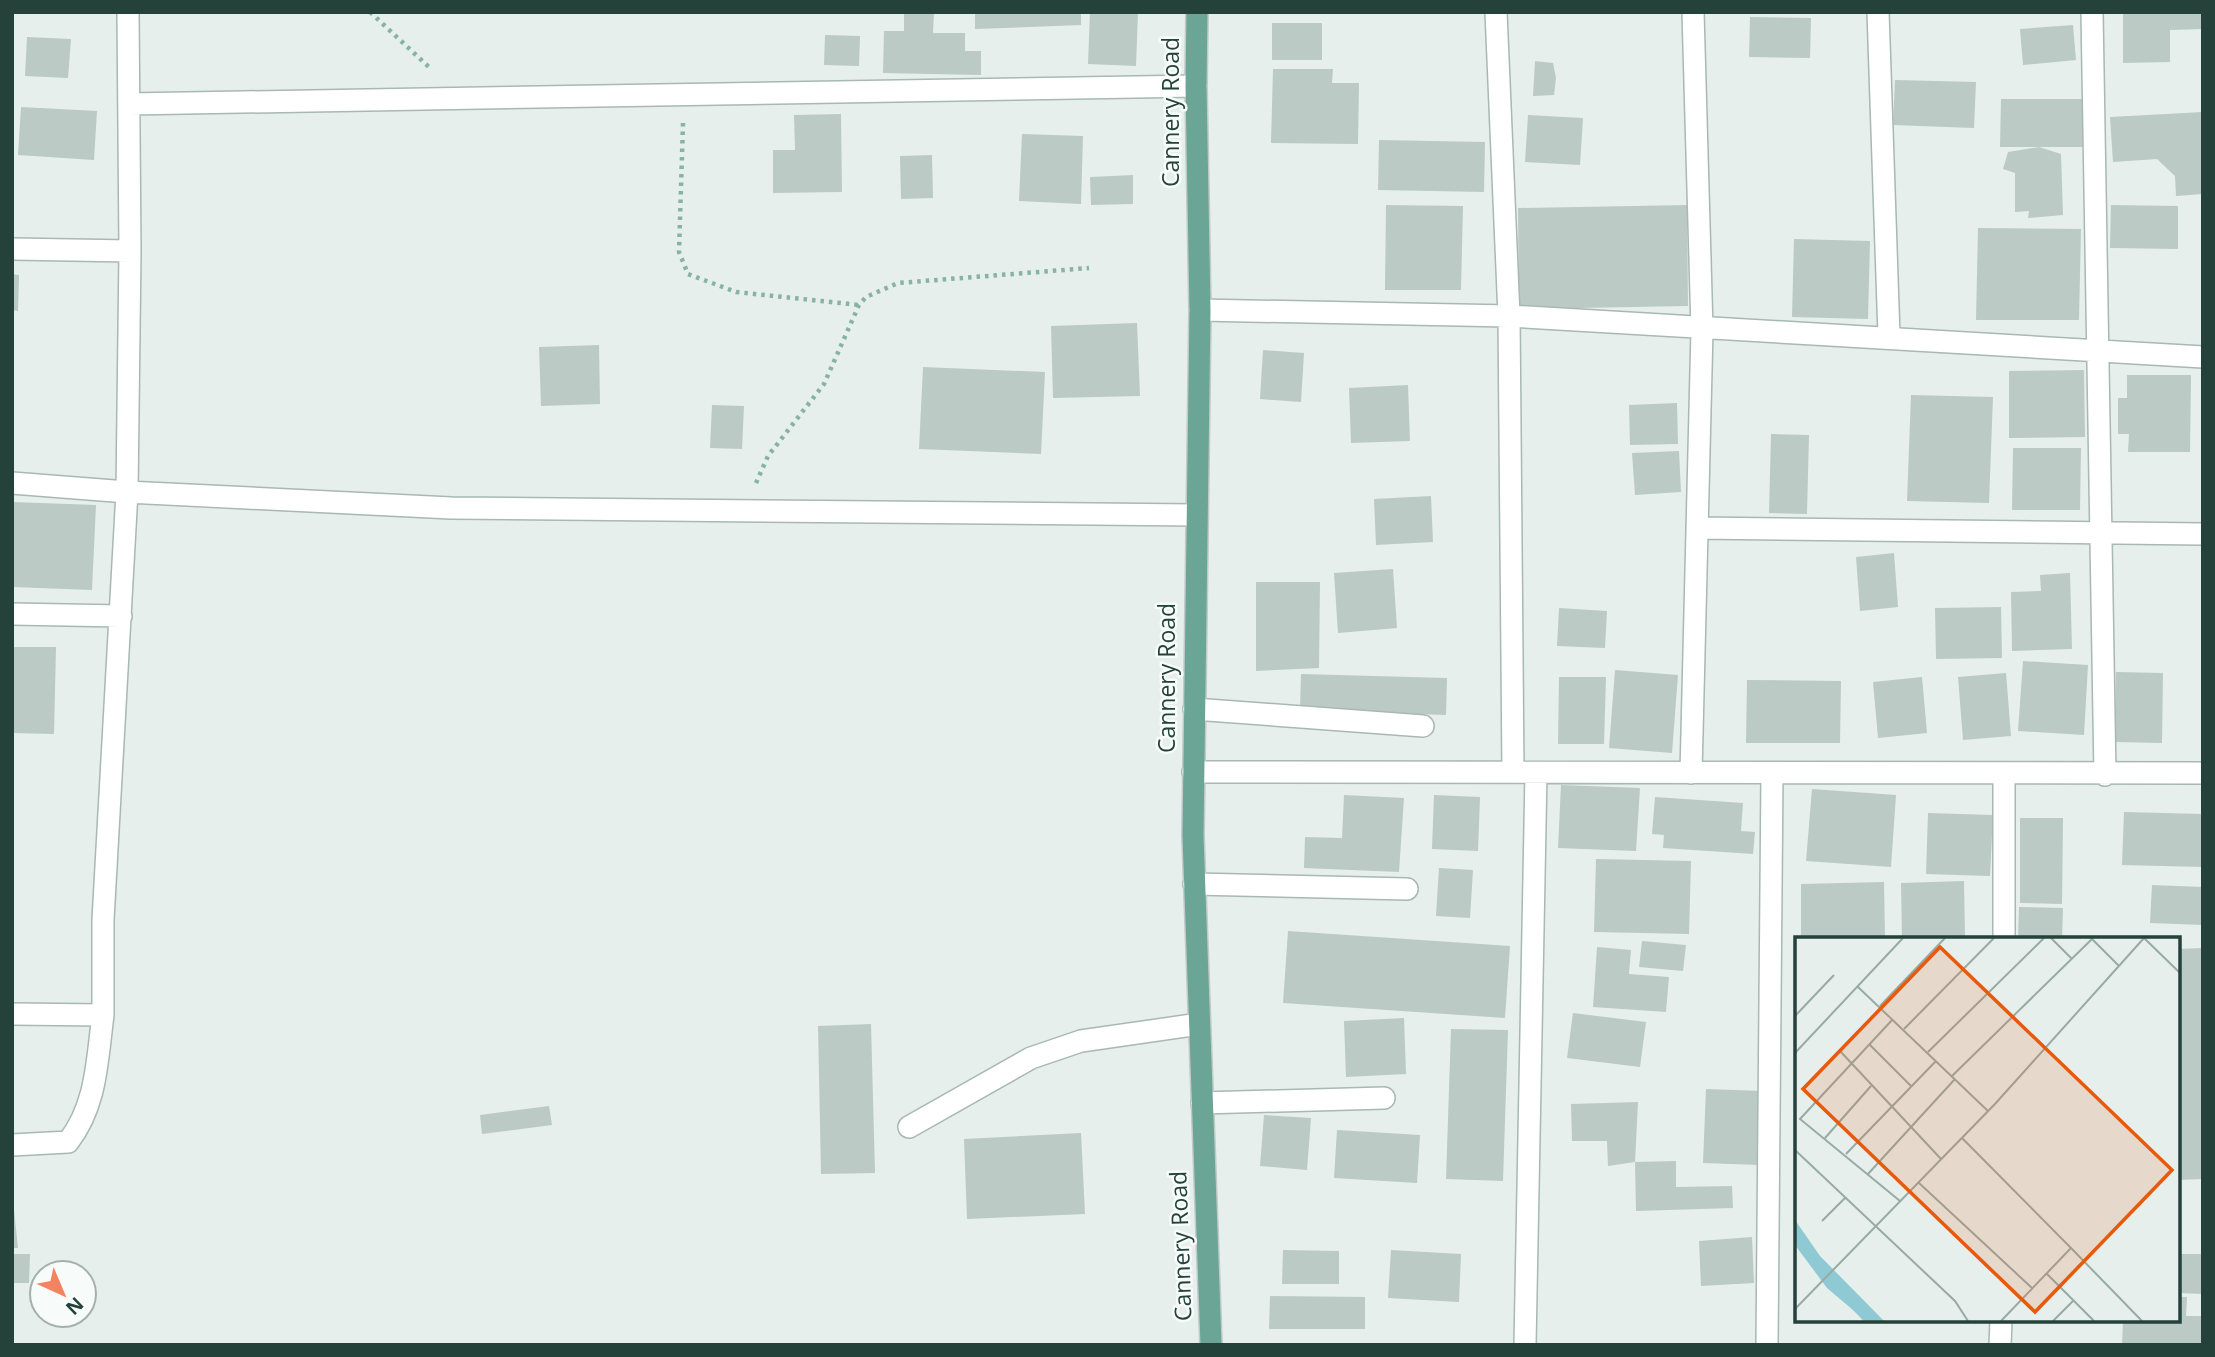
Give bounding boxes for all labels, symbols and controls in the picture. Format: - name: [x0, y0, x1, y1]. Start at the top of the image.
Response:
- street label: Cannery Road: [1154, 37, 1186, 187]
- street label: Cannery Road: [1150, 603, 1182, 753]
- inset map: [1795, 937, 2180, 1322]
- street label: Cannery Road: [1161, 1170, 1199, 1322]
- north arrow: [28, 1259, 98, 1329]
- text: N: [60, 1292, 89, 1321]

